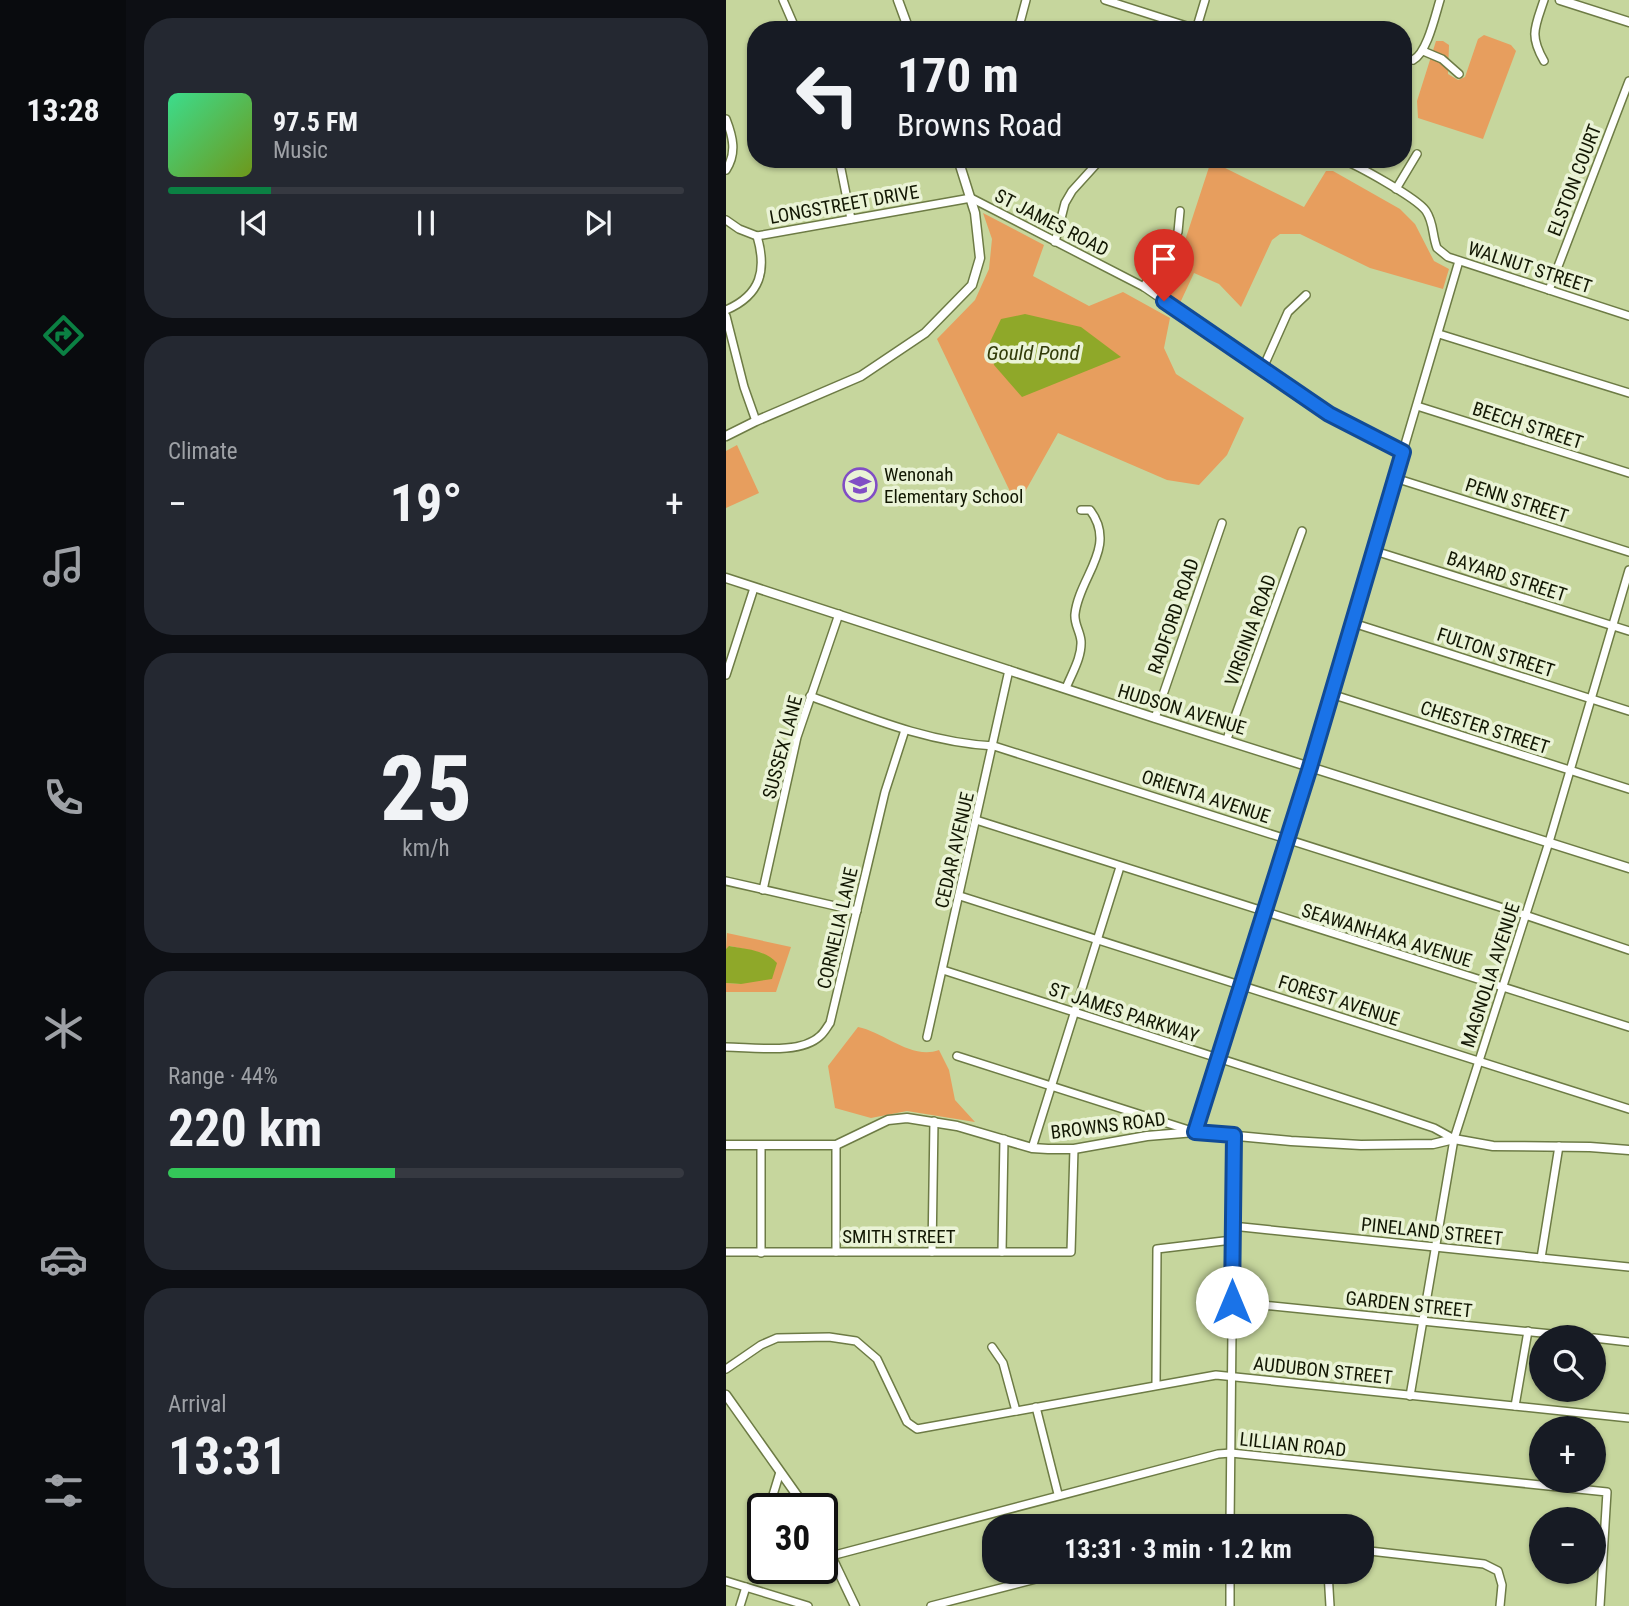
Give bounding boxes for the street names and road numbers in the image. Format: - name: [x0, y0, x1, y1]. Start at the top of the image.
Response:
- street label: ELSTON COURT: [1543, 121, 1606, 239]
- street label: LONGSTREET DRIVE: [768, 180, 921, 229]
- street label: ST JAMES ROAD: [991, 184, 1113, 261]
- street label: WALNUT STREET: [1465, 237, 1595, 298]
- street label: BEECH STREET: [1470, 397, 1586, 454]
- street label: PENN STREET: [1463, 473, 1571, 528]
- street label: BAYARD STREET: [1444, 546, 1570, 607]
- street label: RADFORD ROAD: [1143, 555, 1204, 677]
- street label: VIRGINIA ROAD: [1220, 571, 1281, 689]
- street label: FULTON STREET: [1434, 623, 1558, 682]
- street label: HUDSON AVENUE: [1115, 679, 1249, 740]
- street label: SUSSEX LANE: [758, 693, 807, 801]
- street label: CHESTER STREET: [1417, 696, 1552, 759]
- street label: ORIENTA AVENUE: [1139, 765, 1273, 828]
- street label: CEDAR AVENUE: [930, 790, 979, 910]
- street label: CORNELIA LANE: [812, 865, 863, 991]
- street label: SEAWANHAKA AVENUE: [1299, 899, 1475, 972]
- street label: MAGNOLIA AVENUE: [1456, 900, 1525, 1051]
- street label: FOREST AVENUE: [1275, 970, 1402, 1031]
- street label: ST JAMES PARKWAY: [1046, 977, 1202, 1048]
- street label: BROWNS ROAD: [1049, 1107, 1167, 1144]
- street label: PINELAND STREET: [1360, 1213, 1504, 1250]
- street label: SMITH STREET: [842, 1225, 956, 1248]
- street label: GARDEN STREET: [1344, 1286, 1474, 1323]
- street label: AUDUBON STREET: [1252, 1352, 1394, 1389]
- street label: LILLIAN ROAD: [1239, 1427, 1347, 1462]

